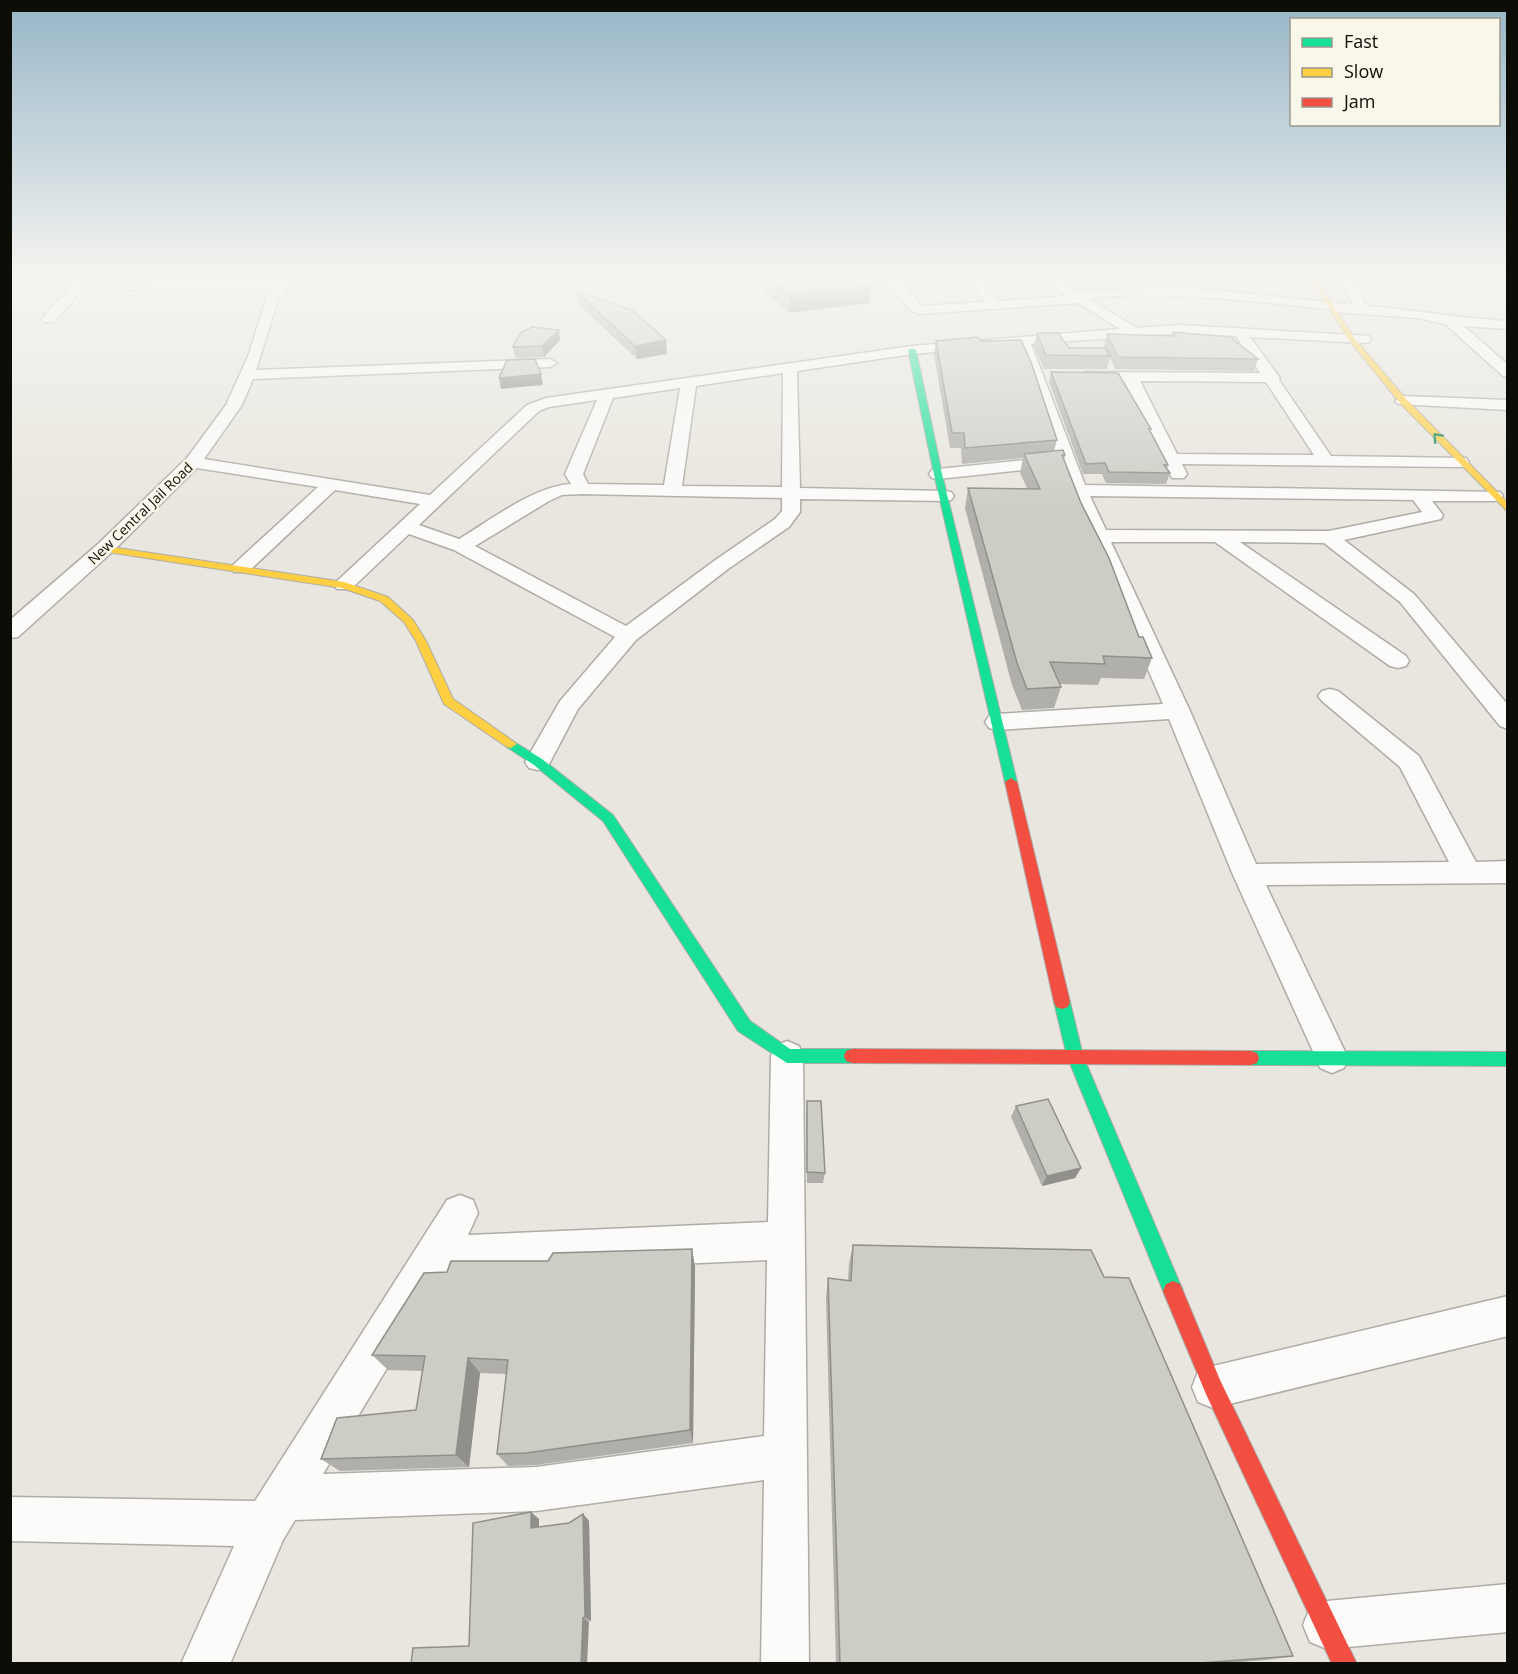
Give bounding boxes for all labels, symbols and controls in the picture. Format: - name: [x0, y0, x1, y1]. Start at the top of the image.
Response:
- legend: [1290, 18, 1500, 126]
- text: Fast: [1344, 29, 1378, 53]
- text: Slow: [1344, 59, 1383, 83]
- text: Jam: [1342, 89, 1376, 113]
- one-way arrow: [1434, 434, 1445, 445]
- street label: New Central Jail Road: [83, 458, 197, 568]

